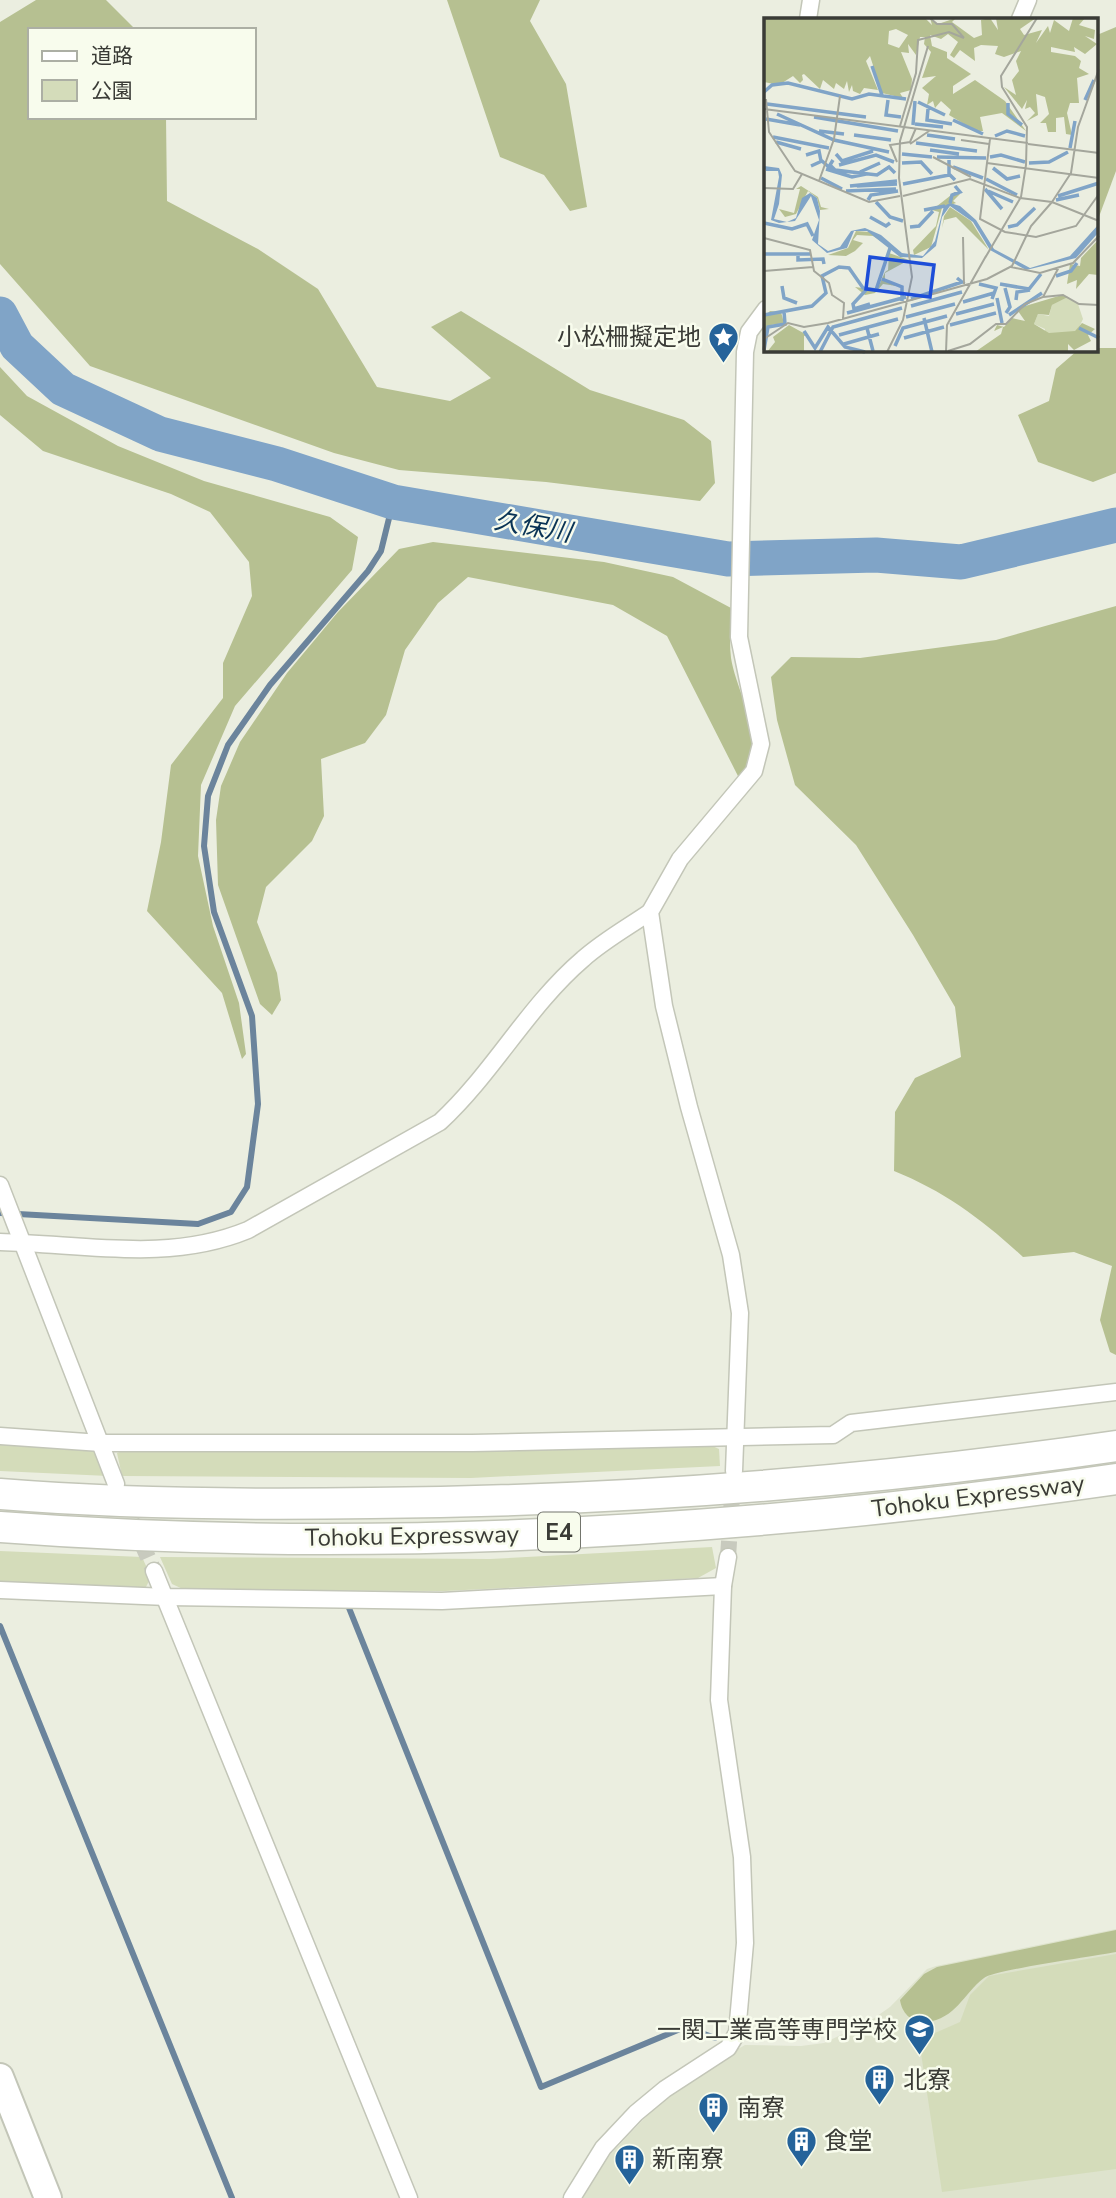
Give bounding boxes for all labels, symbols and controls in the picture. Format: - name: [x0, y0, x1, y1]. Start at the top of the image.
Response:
- inset map: [764, 18, 1098, 352]
- legend: [28, 28, 256, 119]
- text: 道路: [91, 42, 133, 70]
- text: 公園: [91, 77, 133, 105]
- place icon: 小松柵擬定地: [707, 320, 741, 364]
- place label: 小松柵擬定地: [557, 321, 701, 353]
- water label: 久保川: [491, 502, 577, 551]
- street label: Tohoku Expressway: [870, 1467, 1087, 1525]
- road number: E4: [538, 1512, 580, 1552]
- street label: Tohoku Expressway: [305, 1518, 520, 1554]
- school or university icon: 一関工業高等専門学校: [903, 2013, 937, 2057]
- place label: 一関工業高等専門学校: [657, 2014, 897, 2046]
- building icon: 北寮: [863, 2063, 897, 2107]
- place label: 北寮: [903, 2064, 951, 2096]
- building icon: 南寮: [697, 2091, 731, 2135]
- place label: 南寮: [737, 2092, 785, 2124]
- building icon: 食堂: [784, 2124, 818, 2168]
- place label: 食堂: [824, 2125, 872, 2157]
- building icon: 新南寮: [612, 2142, 646, 2186]
- place label: 新南寮: [652, 2143, 724, 2175]

